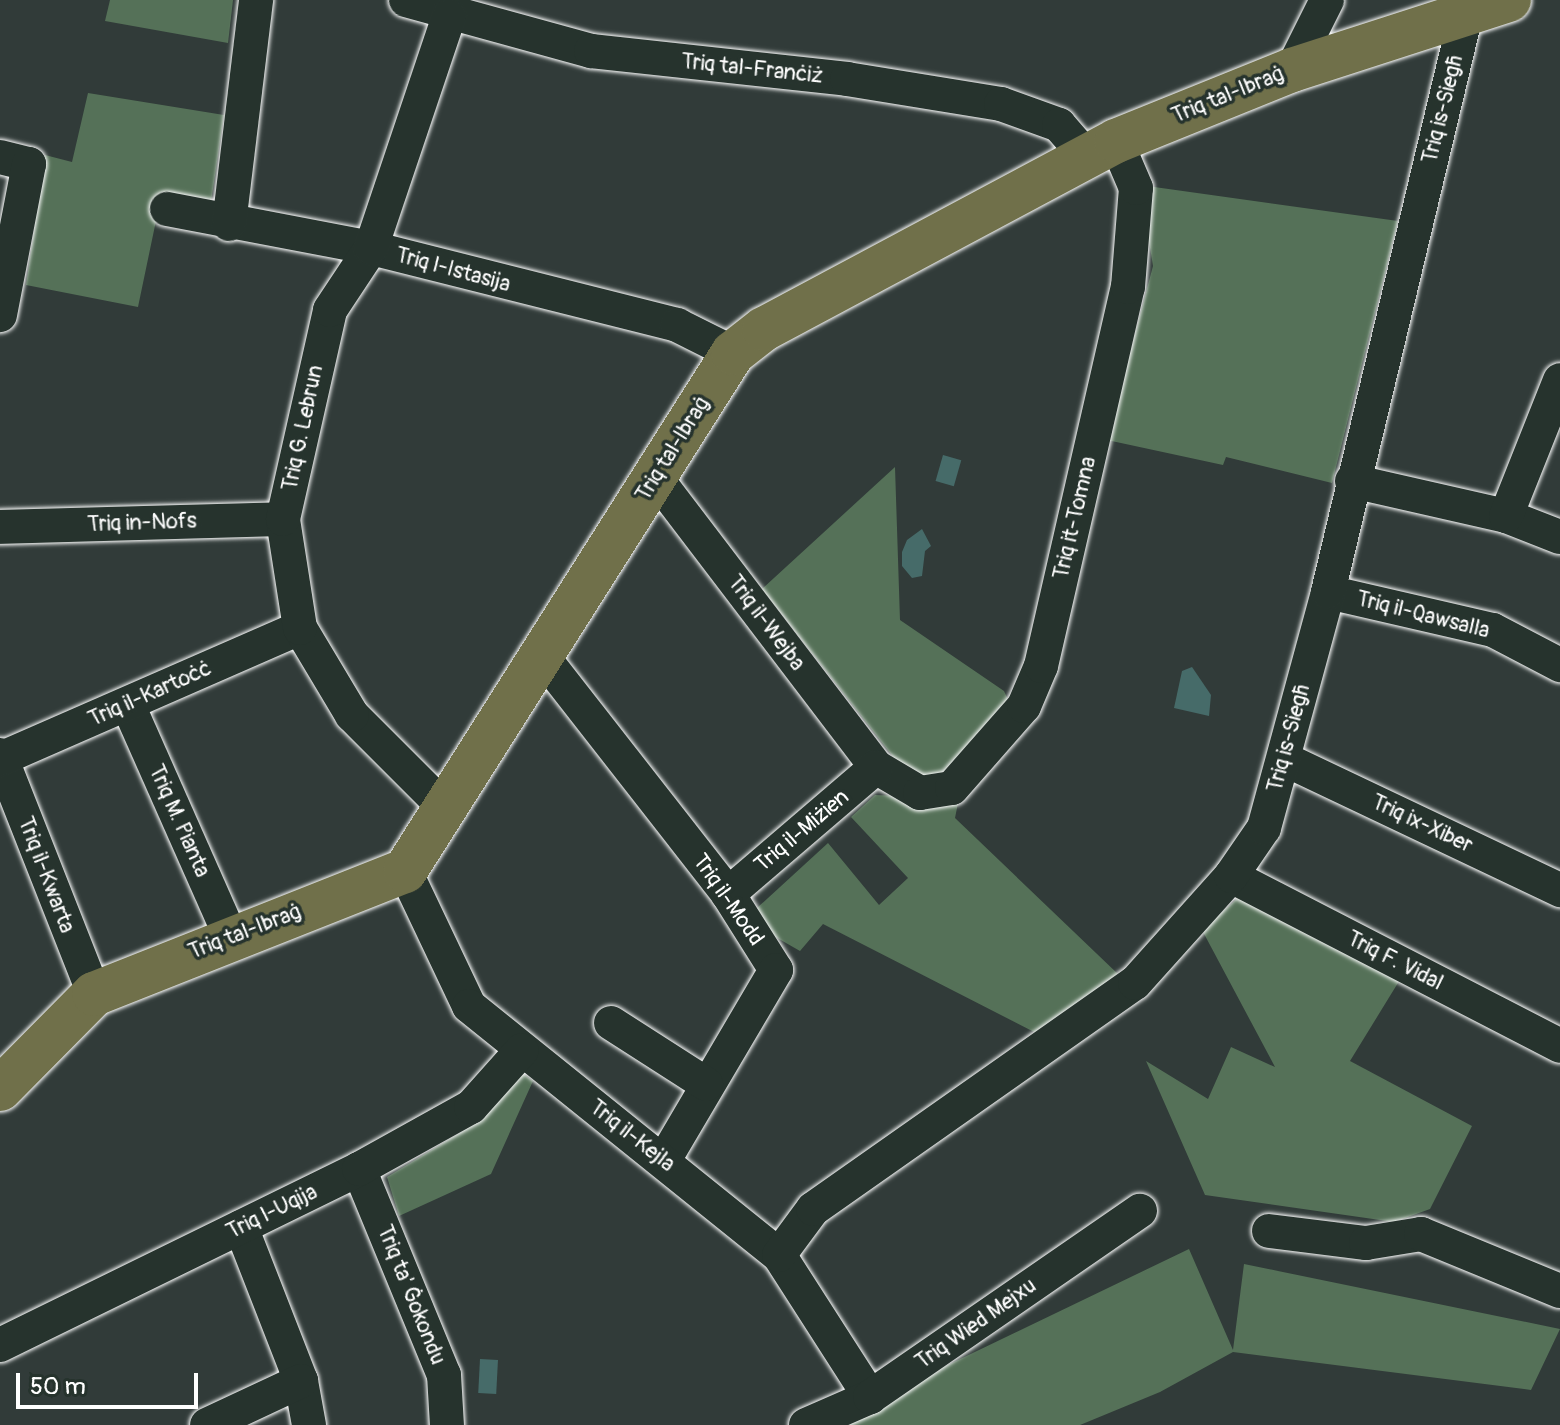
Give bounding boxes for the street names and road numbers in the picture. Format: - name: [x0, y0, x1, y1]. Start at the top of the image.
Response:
- street label: Triq tal-Franċiż: [680, 48, 824, 90]
- street label: Triq is-Siegħ: [1417, 52, 1469, 166]
- street label: Triq tal-Ibraġ: [1168, 61, 1288, 129]
- street label: Triq l-Istasija: [393, 242, 513, 298]
- street label: Triq G. Lebrun: [277, 363, 329, 493]
- street label: Triq tal-Ibraġ: [630, 392, 716, 506]
- street label: Triq it-Tomna: [1048, 454, 1102, 582]
- street label: Triq in-Nofs: [87, 508, 197, 538]
- street label: Triq il-Wejba: [722, 570, 810, 676]
- street label: Triq il-Qawsalla: [1354, 586, 1492, 644]
- street label: Triq il-Kartoċċ: [84, 655, 216, 733]
- street label: Triq is-Siegħ: [1262, 681, 1316, 795]
- street label: Triq M. Pianta: [143, 761, 215, 881]
- street label: Triq il-Miżien: [750, 784, 854, 878]
- street label: Triq ix-Xiber: [1367, 789, 1477, 859]
- street label: Triq il-Kwarta: [12, 813, 80, 937]
- street label: Triq il-Modd: [687, 849, 769, 951]
- street label: Triq tal-Ibraġ: [185, 898, 305, 966]
- street label: Triq F. Vidal: [1342, 926, 1448, 996]
- street label: Triq il-Kejla: [584, 1094, 680, 1178]
- street label: Triq l-Uqija: [222, 1179, 322, 1245]
- street label: Triq ta' Ġokondu: [371, 1221, 451, 1369]
- street label: Triq Wied Mejxu: [911, 1273, 1041, 1375]

